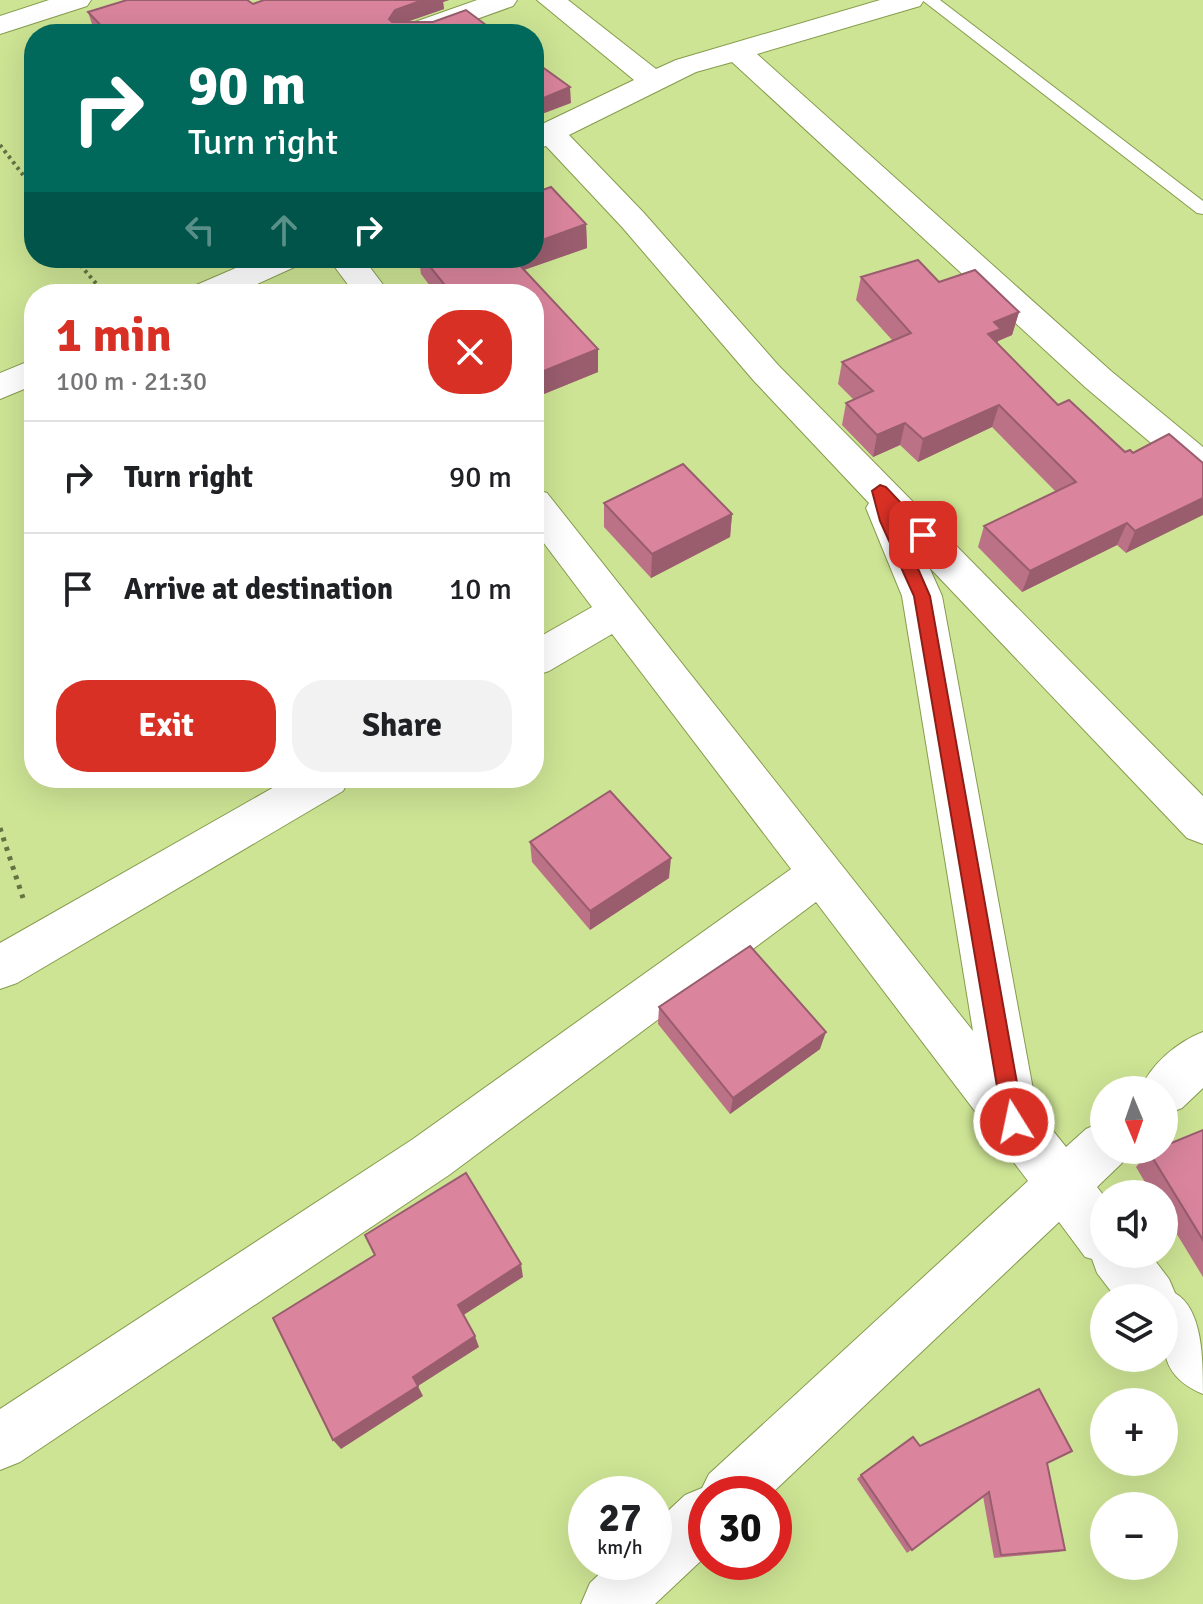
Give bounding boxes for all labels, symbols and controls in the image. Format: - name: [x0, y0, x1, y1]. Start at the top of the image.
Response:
- text: 90 m: [188, 51, 306, 120]
- icon: right: [56, 56, 160, 160]
- text: Turn right: [188, 120, 338, 165]
- icon: left: [178, 208, 222, 252]
- icon: ahead: [262, 208, 306, 252]
- icon: right: [346, 208, 390, 252]
- text: 1 min: [56, 306, 172, 365]
- button: close: [428, 310, 512, 394]
- text: 100 m · 21:30: [56, 366, 207, 398]
- icon: right: [56, 455, 100, 499]
- text: Turn right: [124, 459, 253, 496]
- text: 90 m: [449, 459, 512, 496]
- pin: [889, 501, 957, 569]
- icon: arrive: [901, 513, 945, 557]
- icon: arrive: [56, 567, 100, 611]
- text: Arrive at destination: [124, 571, 393, 608]
- text: 10 m: [449, 571, 512, 608]
- button: Exit: [56, 680, 276, 772]
- button: Share: [292, 680, 512, 772]
- north arrow: [1090, 1076, 1178, 1164]
- map controls: [1090, 1076, 1178, 1580]
- position arrow: [972, 1080, 1056, 1164]
- button: sound: [1090, 1180, 1178, 1268]
- button: layers: [1090, 1284, 1178, 1372]
- button: +: [1090, 1388, 1178, 1476]
- speed limit sign: 30: [688, 1476, 792, 1580]
- button: −: [1090, 1492, 1178, 1580]
- text: 27: [598, 1493, 642, 1543]
- text: km/h: [597, 1535, 643, 1560]

